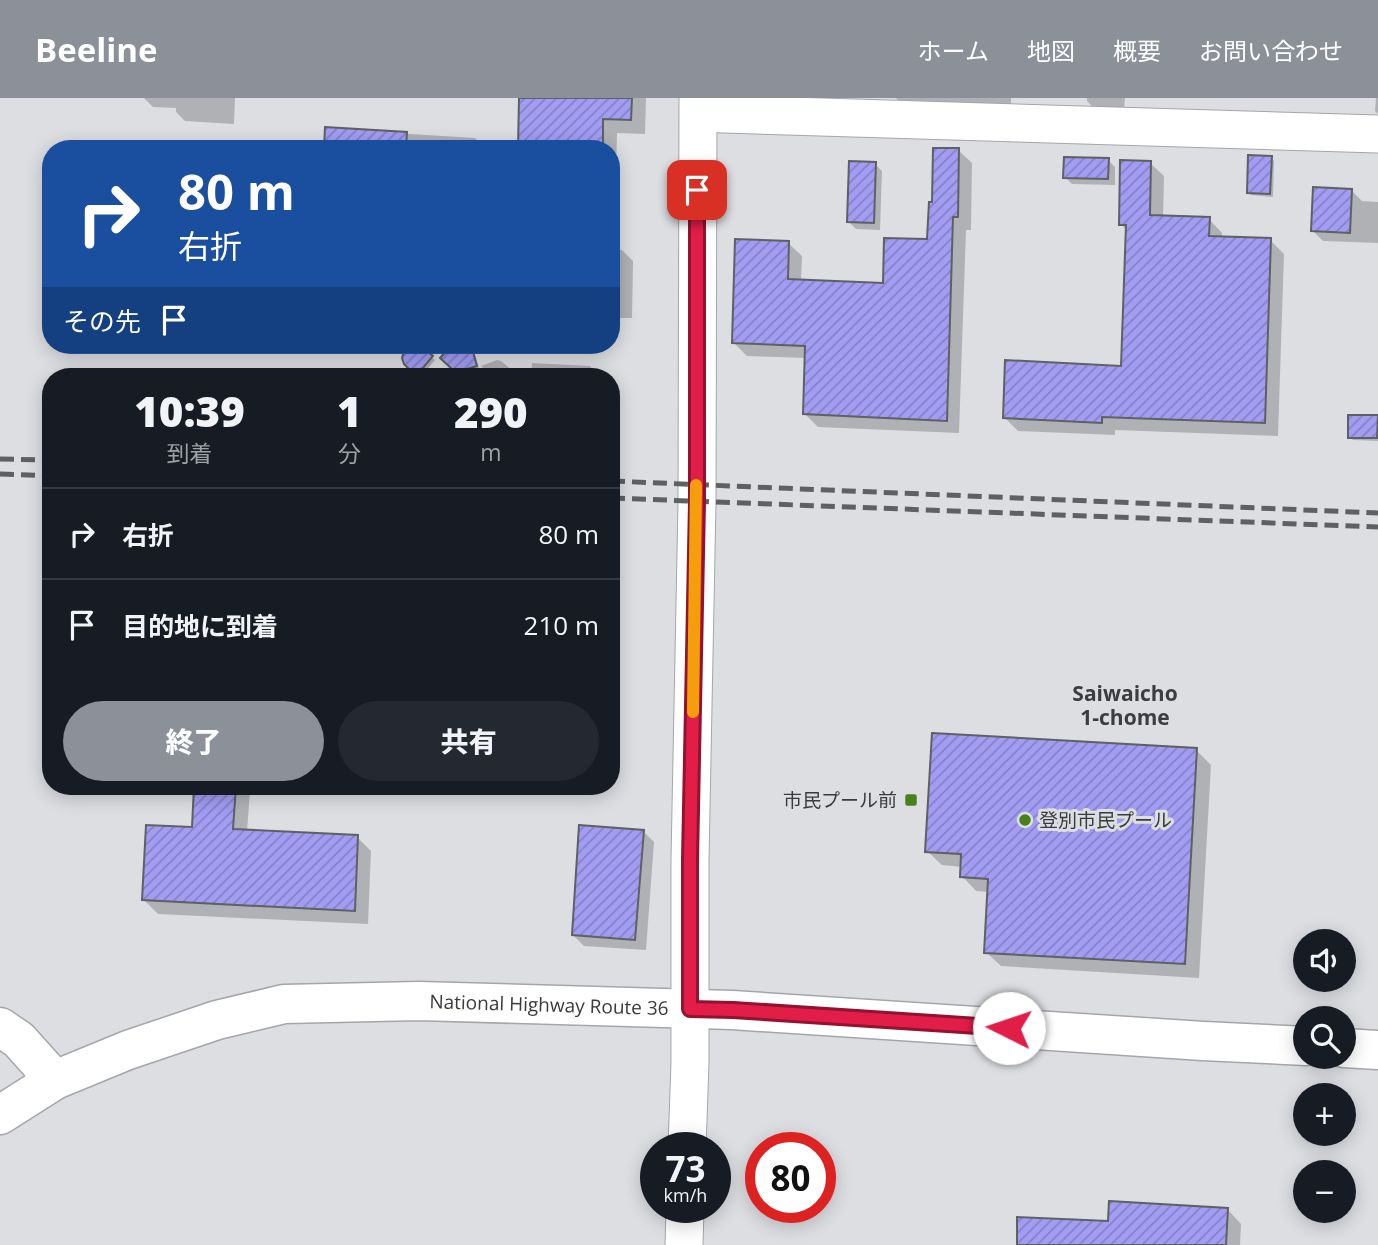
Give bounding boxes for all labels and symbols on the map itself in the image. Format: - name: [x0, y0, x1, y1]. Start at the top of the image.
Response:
- pin: [667, 160, 727, 220]
- district label: Saiwaicho 1-chome: [1072, 679, 1178, 731]
- place label: 市民プール前: [783, 787, 897, 813]
- marker: 市民プール前: [903, 792, 919, 808]
- place label: 登別市民プール: [1039, 807, 1172, 833]
- marker: 登別市民プール: [1017, 812, 1033, 828]
- street label: National Highway Route 36: [429, 988, 669, 1021]
- position arrow: [972, 991, 1046, 1065]
- speed limit sign: 80: [745, 1132, 836, 1223]

